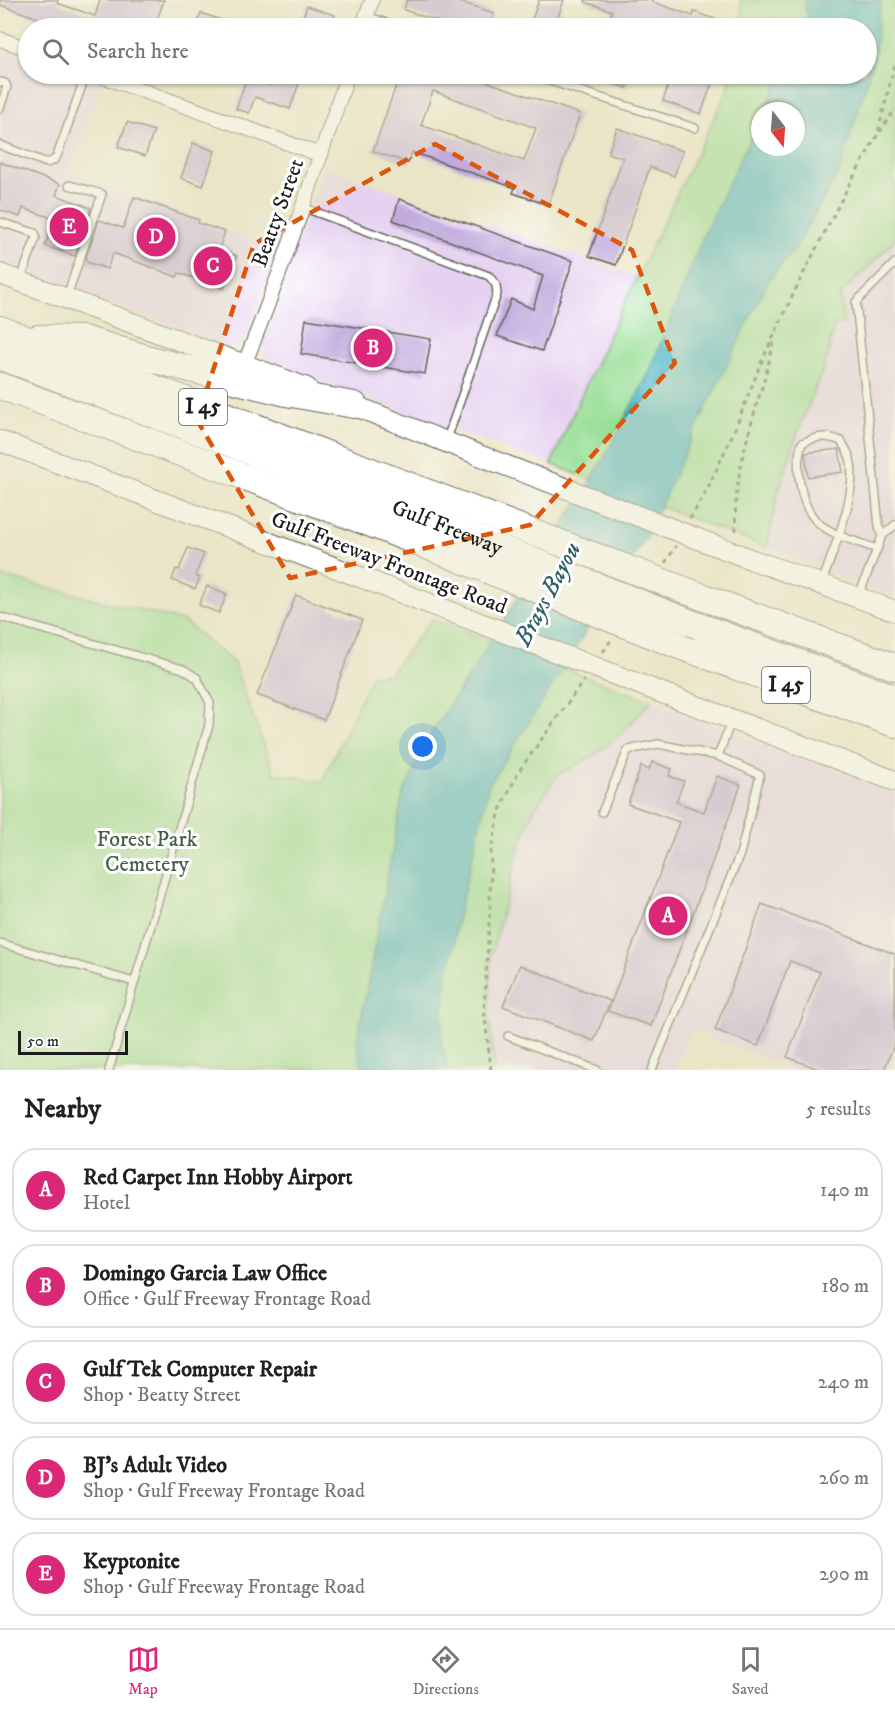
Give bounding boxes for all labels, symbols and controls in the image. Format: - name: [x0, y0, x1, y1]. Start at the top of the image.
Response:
- search box: [18, 18, 877, 84]
- icon: search: [39, 35, 72, 68]
- text: Search here: [87, 38, 189, 65]
- north arrow: [751, 102, 805, 156]
- street label: Beatty Street: [246, 155, 310, 271]
- pin: E: [50, 204, 88, 250]
- pin: D: [136, 214, 176, 260]
- pin: C: [194, 244, 232, 288]
- pin: B: [354, 326, 392, 370]
- road number: I 45: [179, 389, 227, 425]
- street label: Gulf Freeway: [388, 493, 507, 561]
- street label: Gulf Freeway Frontage Road: [267, 505, 511, 621]
- water label: Brays Bayou: [508, 537, 588, 652]
- road number: I 45: [762, 667, 810, 703]
- your location: [408, 732, 437, 761]
- park label: Forest Park Cemetery: [97, 826, 198, 878]
- pin: A: [648, 894, 688, 938]
- scale bar: [18, 1028, 128, 1056]
- text: 50 m: [27, 1031, 59, 1051]
- text: Nearby: [24, 1093, 101, 1126]
- text: 5 results: [806, 1097, 871, 1122]
- text: Red Carpet Inn Hobby Airport: [83, 1164, 353, 1191]
- text: A: [39, 1178, 52, 1203]
- text: 140 m: [820, 1178, 869, 1203]
- text: Hotel: [83, 1191, 130, 1216]
- text: Domingo Garcia Law Office: [83, 1260, 327, 1287]
- text: B: [39, 1274, 52, 1299]
- text: 180 m: [822, 1274, 869, 1299]
- text: Office · Gulf Freeway Frontage Road: [83, 1287, 371, 1312]
- text: Gulf Tek Computer Repair: [83, 1356, 317, 1383]
- text: C: [39, 1370, 52, 1395]
- text: 240 m: [818, 1370, 869, 1395]
- text: Shop · Beatty Street: [83, 1383, 240, 1408]
- text: BJ's Adult Video: [83, 1452, 227, 1479]
- text: D: [38, 1466, 53, 1491]
- text: 260 m: [819, 1466, 869, 1491]
- text: Shop · Gulf Freeway Frontage Road: [83, 1479, 365, 1504]
- text: Keyptonite: [83, 1548, 180, 1575]
- text: E: [38, 1562, 53, 1587]
- text: 290 m: [819, 1562, 869, 1587]
- text: Shop · Gulf Freeway Frontage Road: [83, 1575, 365, 1600]
- tab: Map: [127, 1643, 160, 1699]
- tab: Directions: [413, 1643, 479, 1699]
- tab: Saved: [732, 1643, 769, 1699]

